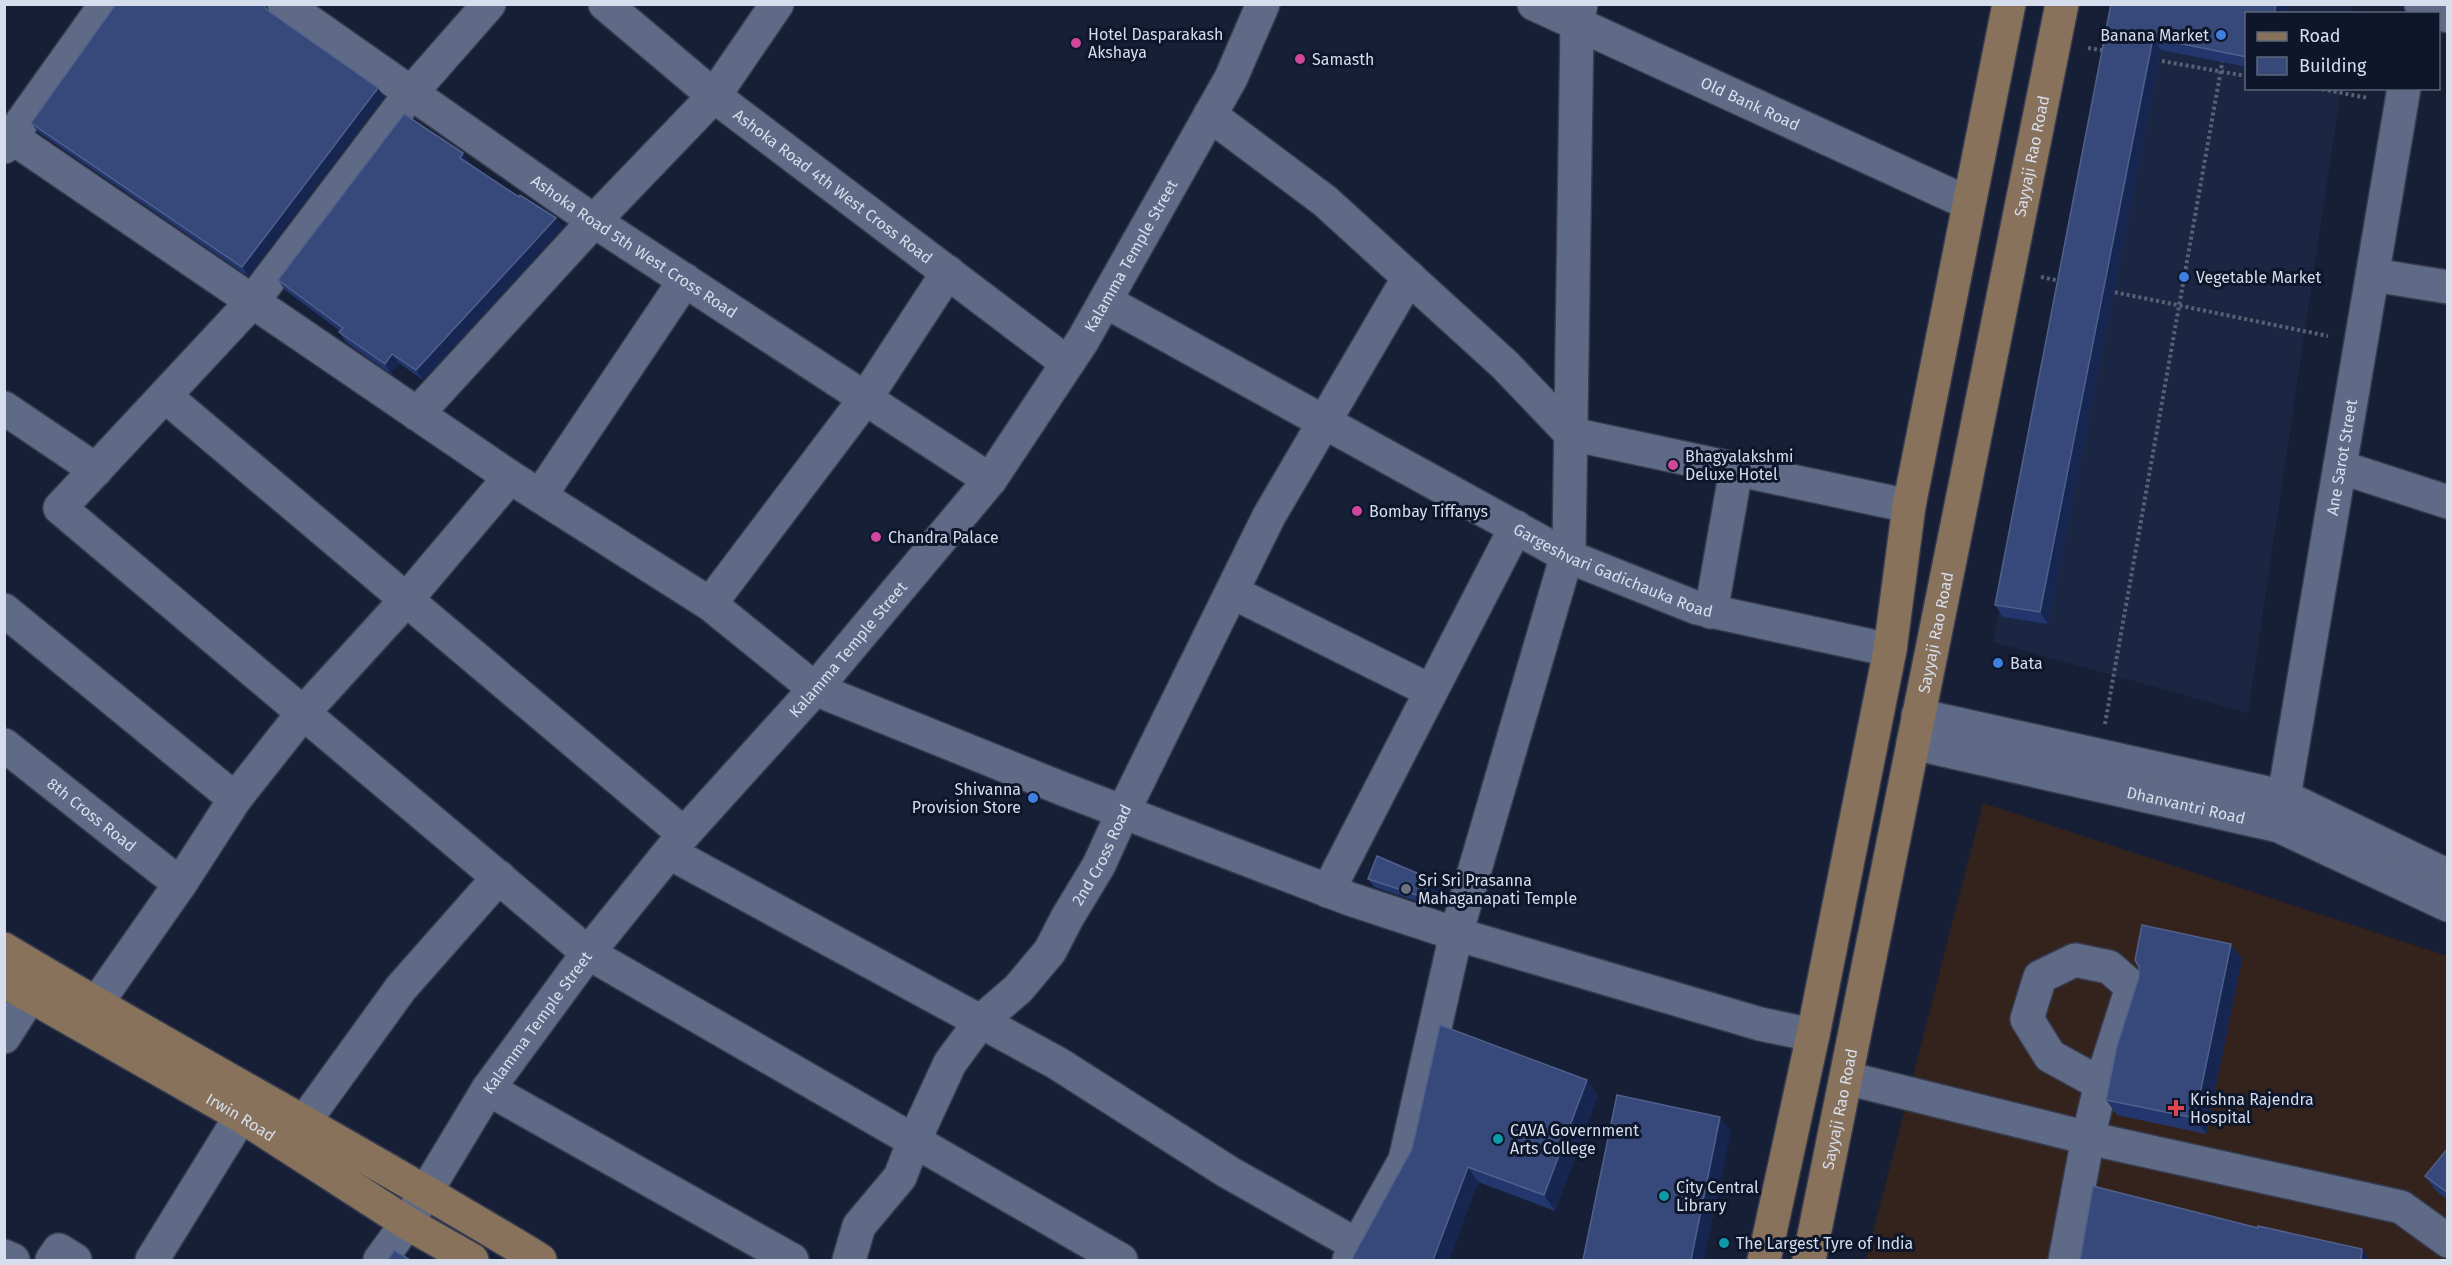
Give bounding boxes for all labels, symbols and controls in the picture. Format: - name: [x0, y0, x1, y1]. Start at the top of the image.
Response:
- legend: [2245, 12, 2440, 90]
- place label: Hotel Dasparakash Akshaya: [1088, 25, 1223, 62]
- text: Road: [2299, 25, 2341, 47]
- place label: Banana Market: [2100, 26, 2209, 45]
- marker: Banana Market: [2214, 28, 2228, 42]
- marker: Hotel Dasparakash Akshaya: [1069, 36, 1083, 50]
- place label: Samasth: [1312, 50, 1374, 69]
- marker: Samasth: [1293, 52, 1307, 66]
- text: Building: [2299, 55, 2367, 77]
- street label: Old Bank Road: [1698, 73, 1803, 135]
- street label: Sayyaji Rao Road: [2010, 94, 2053, 219]
- street label: Ashoka Road 4th West Cross Road: [730, 105, 936, 268]
- street label: Ashoka Road 5th West Cross Road: [527, 171, 741, 322]
- street label: Kalamma Temple Street: [1080, 176, 1182, 335]
- place label: Vegetable Market: [2196, 268, 2322, 287]
- marker: Vegetable Market: [2177, 270, 2191, 284]
- street label: Ane Sarot Street: [2323, 398, 2361, 517]
- place label: Bhagyalakshmi Deluxe Hotel: [1685, 447, 1794, 484]
- marker: Bhagyalakshmi Deluxe Hotel: [1666, 458, 1680, 472]
- place label: Bombay Tiffanys: [1369, 502, 1488, 521]
- marker: Bombay Tiffanys: [1350, 504, 1364, 518]
- street label: Gargeshvari Gadichauka Road: [1510, 519, 1715, 621]
- place label: Chandra Palace: [888, 528, 999, 547]
- marker: Chandra Palace: [869, 530, 883, 544]
- street label: Sayyaji Rao Road: [1914, 570, 1957, 695]
- street label: Kalamma Temple Street: [785, 578, 911, 721]
- place label: Bata: [2010, 654, 2043, 673]
- marker: Bata: [1991, 656, 2005, 670]
- street label: 8th Cross Road: [43, 774, 140, 856]
- place label: Shivanna Provision Store: [912, 780, 1021, 817]
- street label: Dhanvantri Road: [2125, 783, 2247, 828]
- marker: Shivanna Provision Store: [1026, 791, 1040, 805]
- street label: 2nd Cross Road: [1068, 801, 1135, 909]
- place label: Sri Sri Prasanna Mahaganapati Temple: [1418, 871, 1577, 908]
- marker: Sri Sri Prasanna Mahaganapati Temple: [1399, 882, 1413, 896]
- street label: Kalamma Temple Street: [479, 948, 596, 1098]
- street label: Sayyaji Rao Road: [1818, 1047, 1861, 1171]
- street label: Irwin Road: [203, 1089, 279, 1146]
- place label: Krishna Rajendra Hospital: [2190, 1090, 2314, 1127]
- marker: Krishna Rajendra Hospital: [2167, 1099, 2185, 1117]
- place label: CAVA Government Arts College: [1510, 1121, 1639, 1158]
- marker: CAVA Government Arts College: [1491, 1132, 1505, 1146]
- place label: City Central Library: [1676, 1178, 1759, 1215]
- marker: City Central Library: [1657, 1189, 1671, 1203]
- place label: The Largest Tyre of India: [1736, 1234, 1913, 1253]
- marker: The Largest Tyre of India: [1717, 1236, 1731, 1250]

